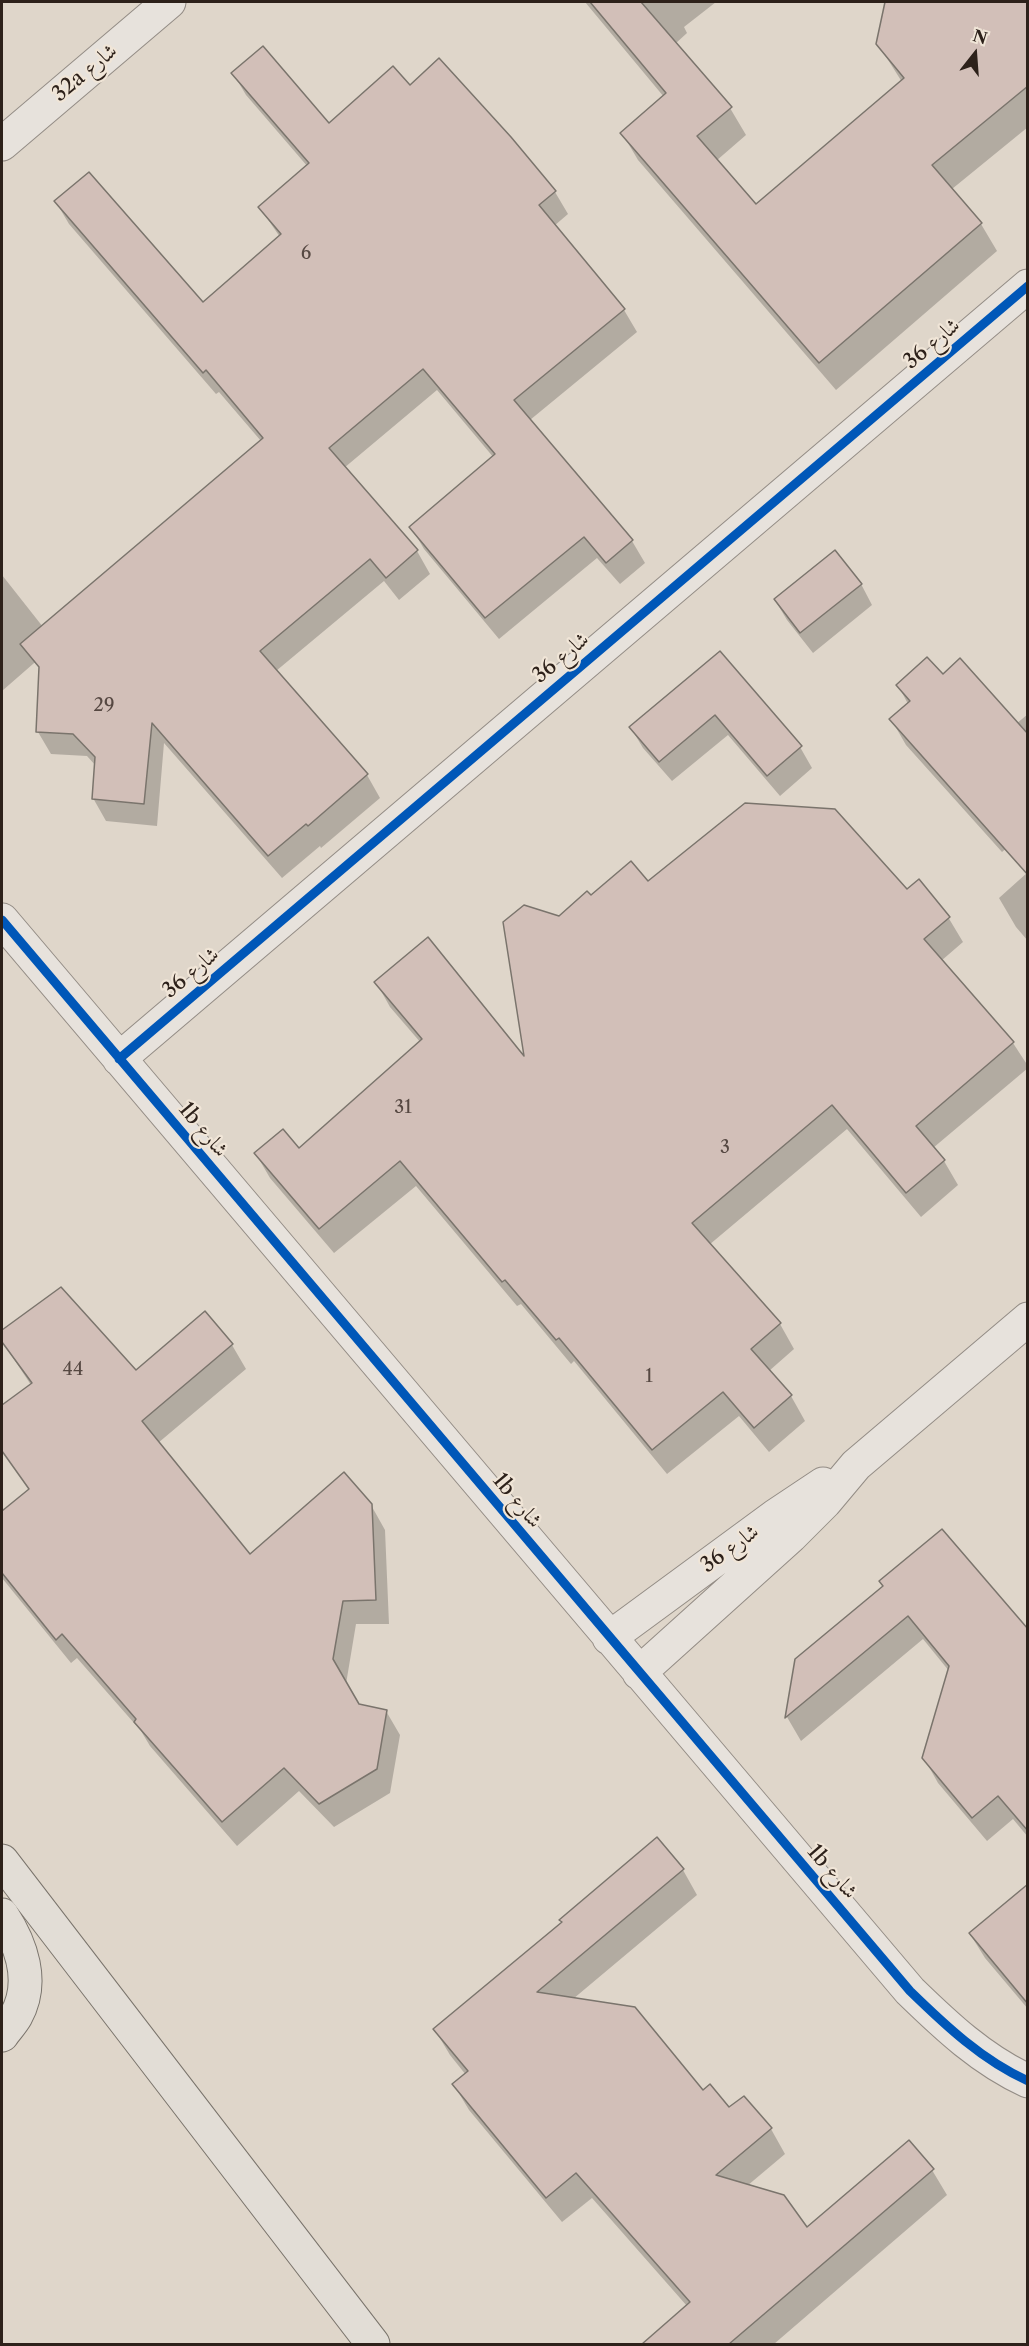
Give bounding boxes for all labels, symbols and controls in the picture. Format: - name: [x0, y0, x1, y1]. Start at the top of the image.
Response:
- north arrow: [945, 24, 1005, 84]
- text: N: [971, 25, 990, 48]
- street label: 32a شارع: [47, 39, 123, 107]
- house number: 6: [301, 243, 311, 265]
- street label: شارع 36: [899, 313, 965, 375]
- street label: شارع 36: [528, 627, 594, 689]
- house number: 29: [94, 695, 114, 717]
- street label: شارع 36: [158, 942, 224, 1004]
- house number: 31: [394, 1097, 412, 1119]
- street label: 1b شارع: [173, 1098, 233, 1162]
- house number: 3: [720, 1137, 730, 1159]
- house number: 44: [63, 1359, 83, 1381]
- house number: 1: [645, 1366, 653, 1388]
- street label: 1b شارع: [487, 1469, 547, 1533]
- street label: شارع 36: [696, 1519, 764, 1579]
- street label: 1b شارع: [802, 1840, 862, 1904]

